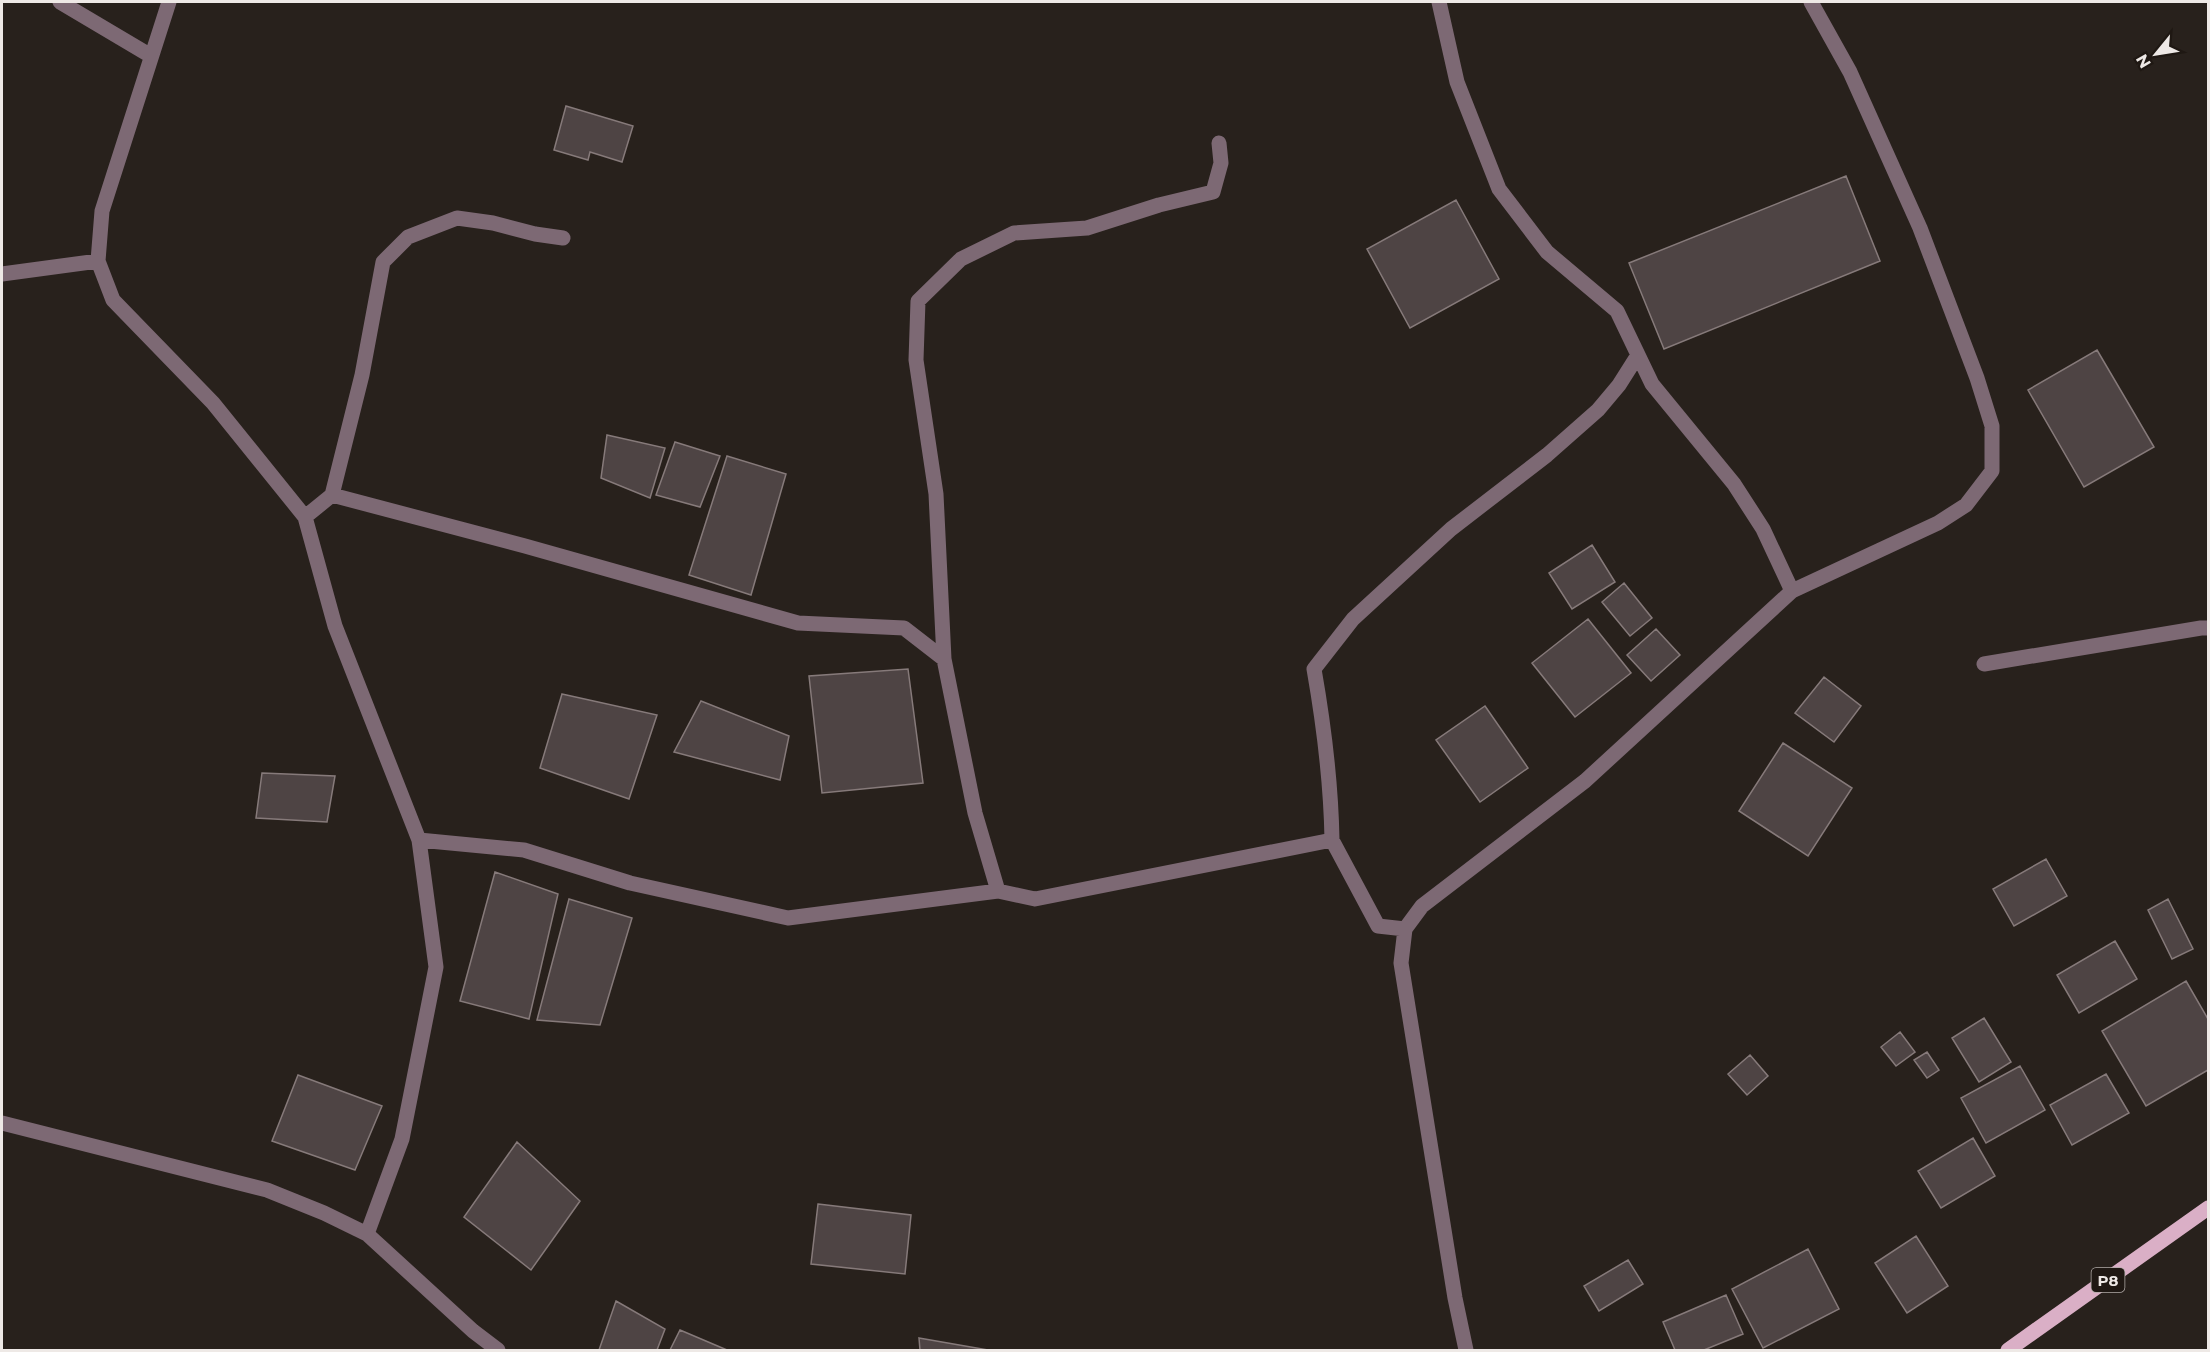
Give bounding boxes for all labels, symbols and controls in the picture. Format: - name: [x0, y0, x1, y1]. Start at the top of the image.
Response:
- north arrow: [2126, 24, 2186, 84]
- text: N: [2132, 51, 2155, 72]
- road number: P8: [2092, 1268, 2124, 1292]

